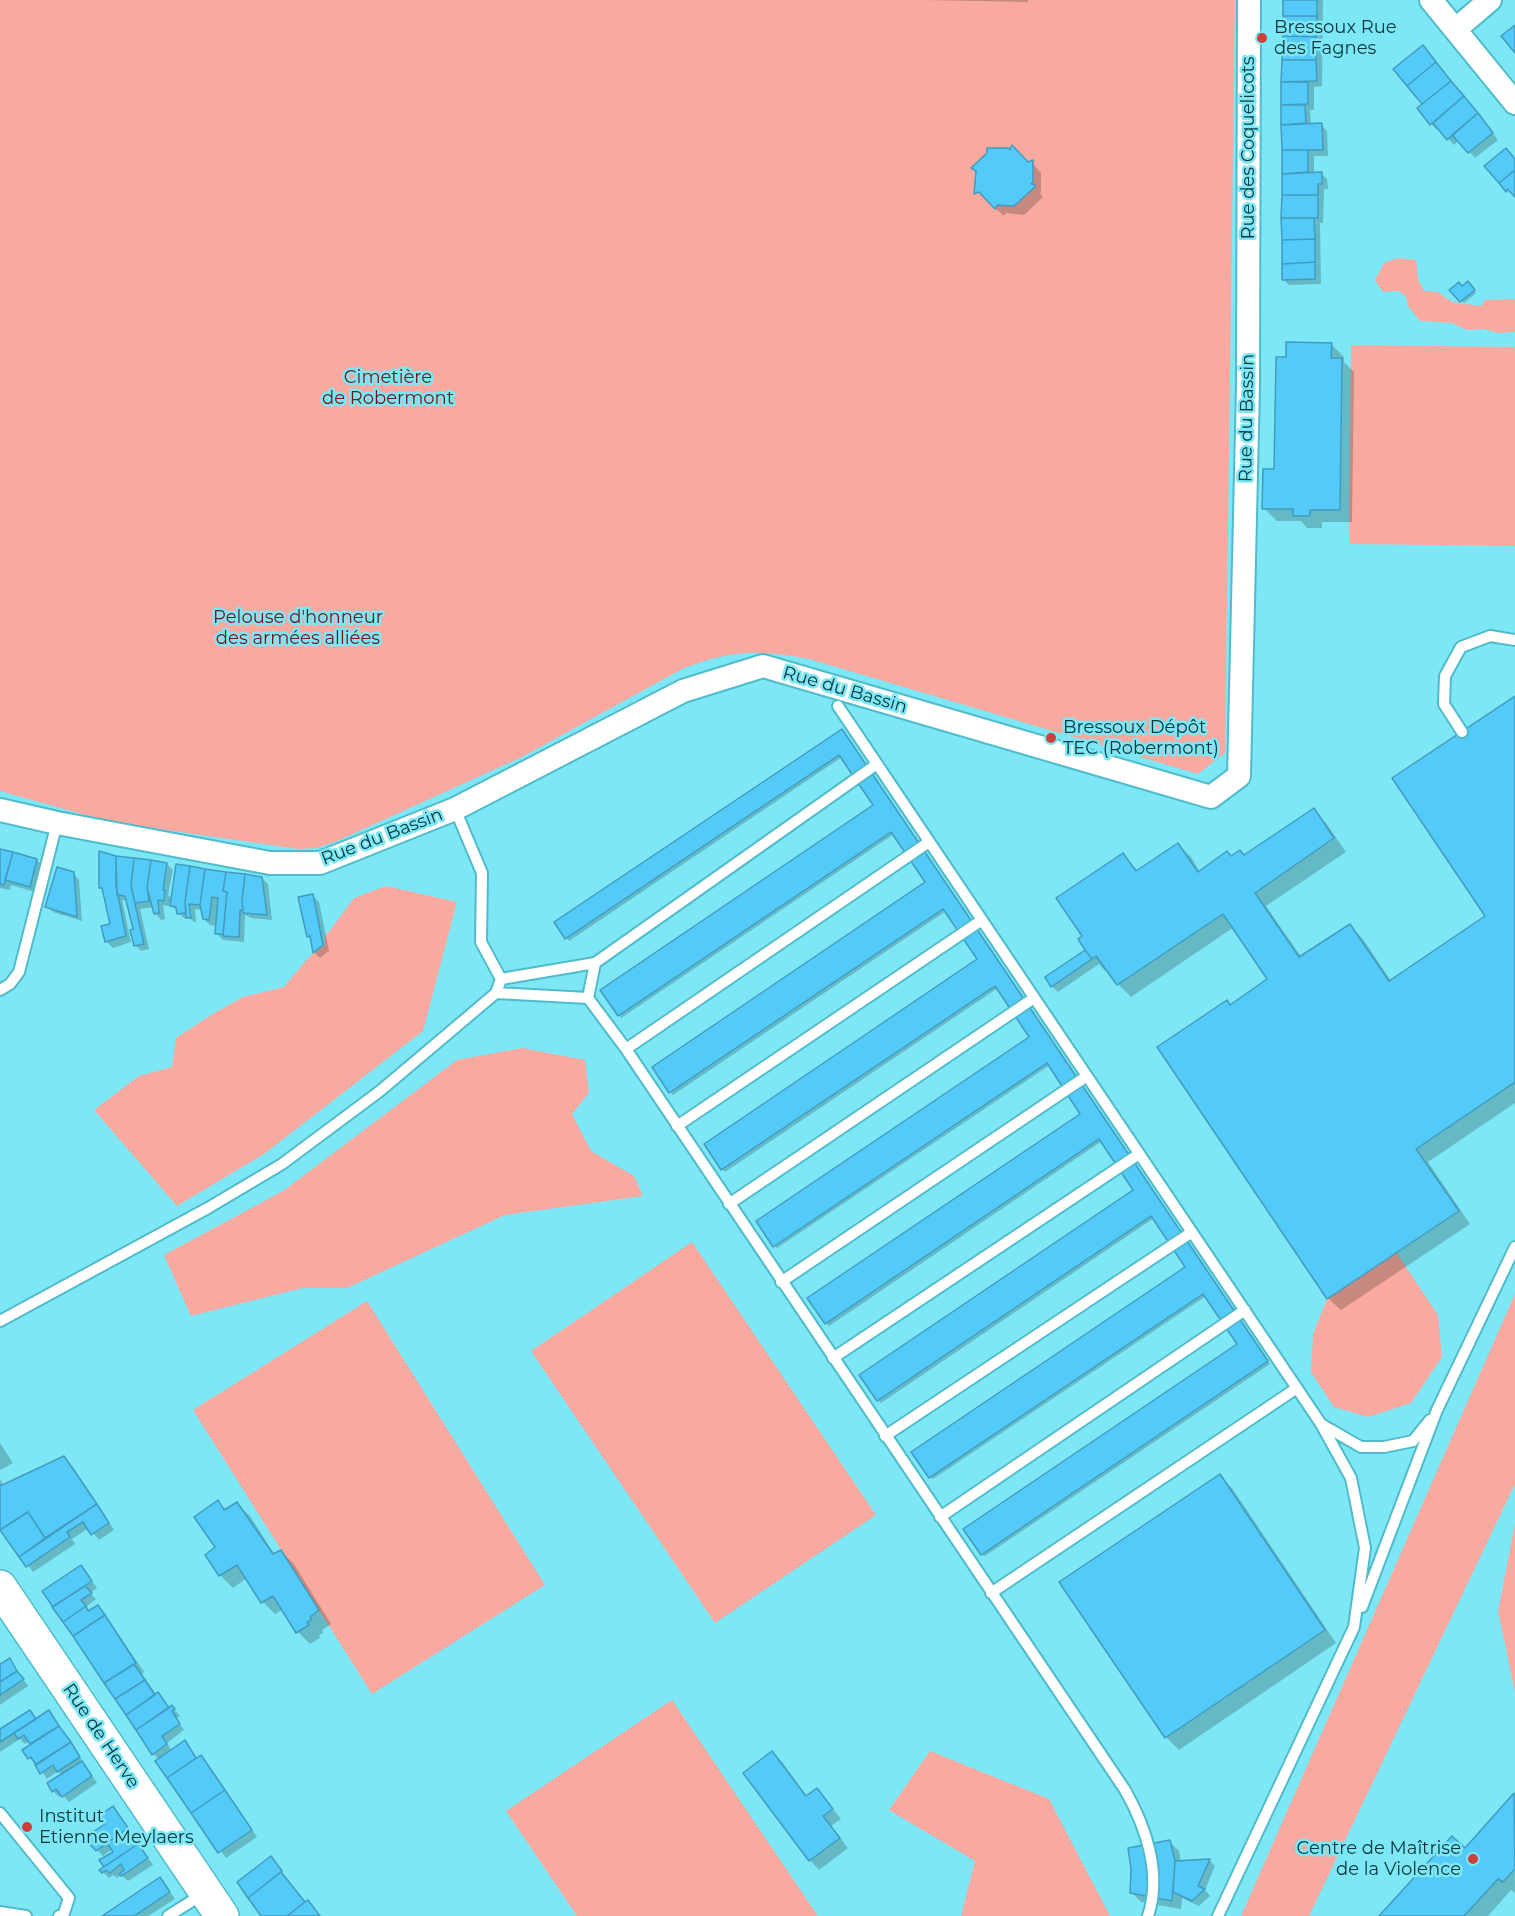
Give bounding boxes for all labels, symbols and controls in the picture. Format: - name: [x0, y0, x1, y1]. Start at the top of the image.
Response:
- place label: Bressoux Rue des Fagnes: [1274, 17, 1397, 60]
- marker: Bressoux Rue des Fagnes: [1255, 31, 1269, 45]
- street label: Rue des Coquelicots: [1238, 56, 1260, 240]
- street label: Rue du Bassin: [1235, 354, 1259, 482]
- park label: Cimetière de Robermont: [322, 367, 454, 410]
- park label: Pelouse d'honneur des armées alliées: [213, 607, 383, 650]
- street label: Rue du Bassin: [780, 662, 910, 718]
- place label: Bressoux Dépôt TEC (Robermont): [1063, 717, 1219, 760]
- marker: Bressoux Dépôt TEC (Robermont): [1044, 731, 1058, 745]
- street label: Rue du Bassin: [318, 804, 446, 870]
- street label: Rue de Herve: [58, 1679, 144, 1793]
- place label: Institut Etienne Meylaers: [39, 1806, 194, 1848]
- marker: Institut Etienne Meylaers: [20, 1820, 34, 1834]
- place label: Centre de Maîtrise de la Violence: [1297, 1838, 1461, 1880]
- marker: Centre de Maîtrise de la Violence: [1466, 1852, 1480, 1866]

